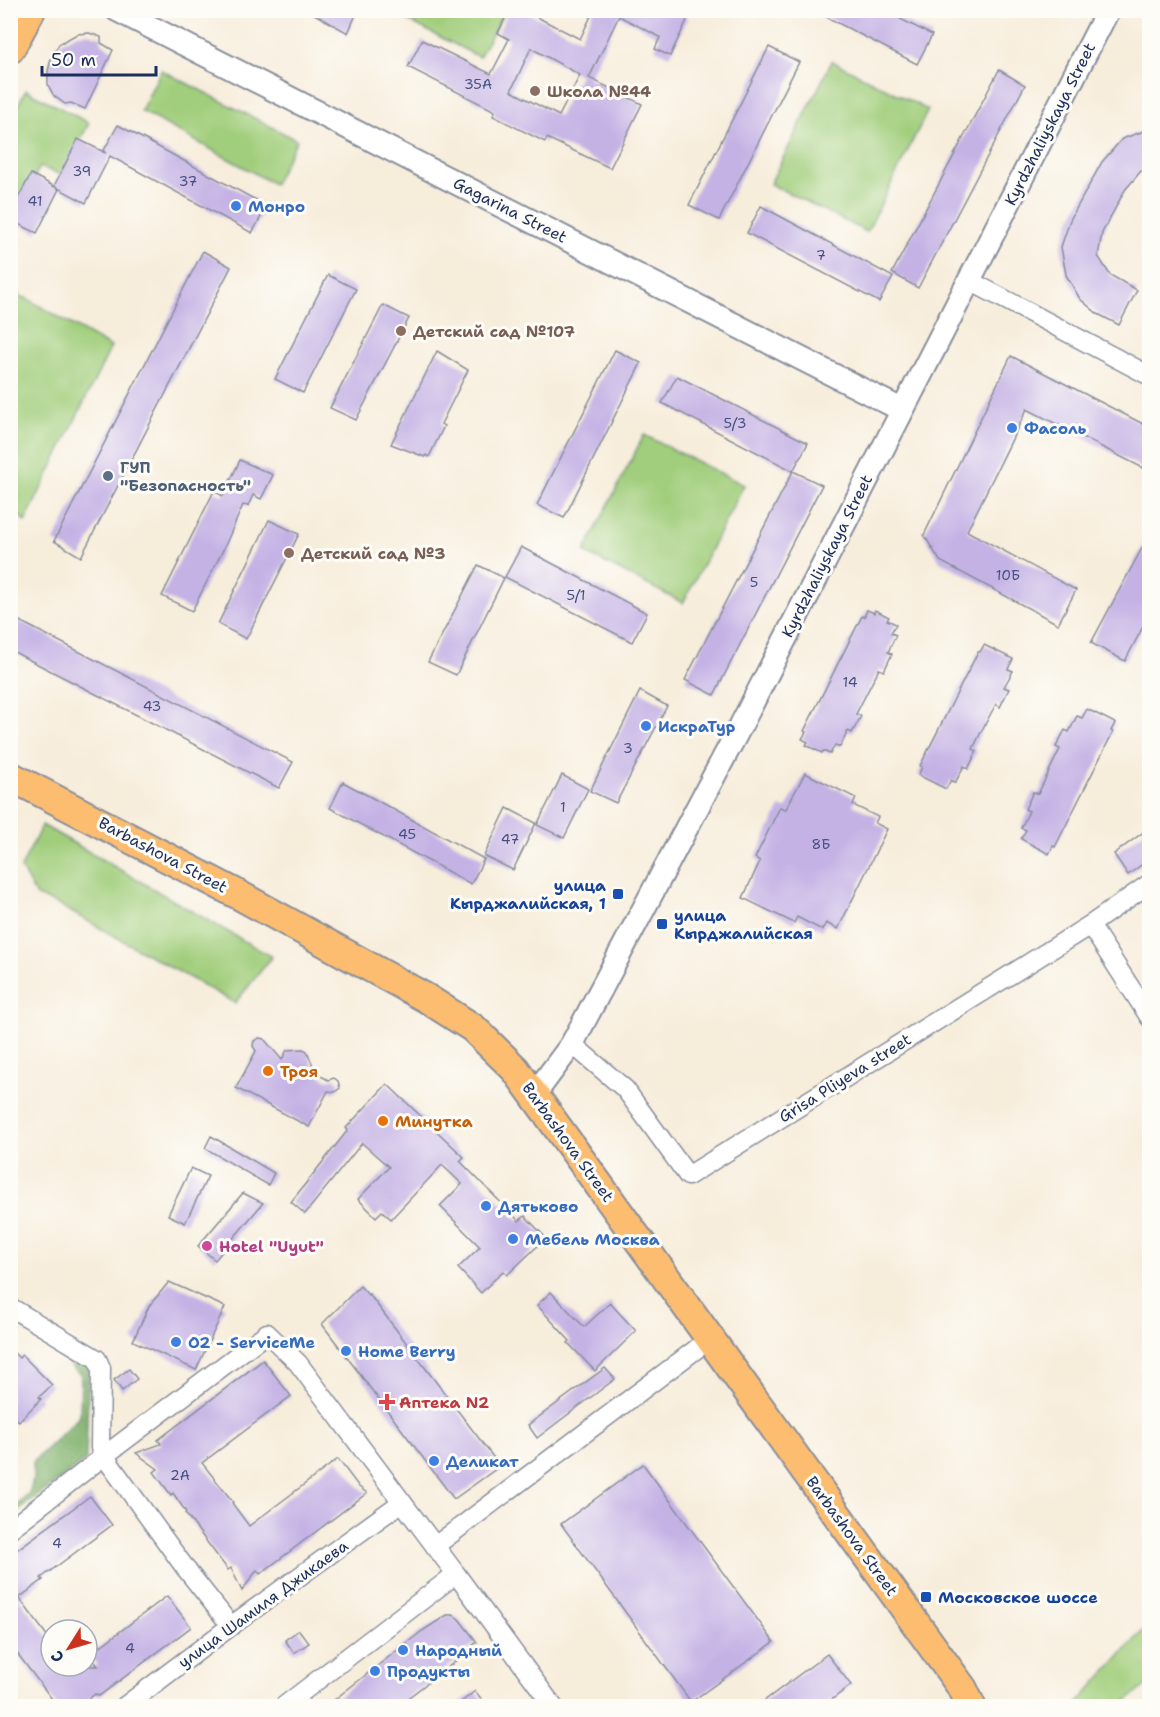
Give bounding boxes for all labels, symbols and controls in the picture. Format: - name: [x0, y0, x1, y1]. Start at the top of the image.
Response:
- scale bar: [42, 39, 156, 77]
- street label: Kyrdzhaliyskaya Street: [1000, 39, 1100, 209]
- text: 50 m: [51, 48, 96, 72]
- house number: 35А: [464, 75, 492, 93]
- place label: Школа №44: [547, 81, 651, 102]
- marker: Школа №44: [528, 84, 542, 98]
- house number: 39: [73, 162, 91, 180]
- house number: 37: [179, 172, 197, 190]
- street label: Gagarina Street: [450, 172, 570, 248]
- house number: 41: [28, 192, 42, 210]
- place label: Монро: [248, 196, 305, 217]
- marker: Монро: [229, 199, 243, 213]
- house number: 7: [816, 246, 826, 264]
- place label: Детский сад №107: [413, 321, 575, 342]
- marker: Детский сад №107: [394, 324, 408, 338]
- house number: 5/3: [724, 414, 747, 432]
- place label: Фасоль: [1024, 418, 1087, 439]
- marker: Фасоль: [1005, 421, 1019, 435]
- place label: ГУП "Безопасность": [120, 457, 251, 496]
- marker: ГУП "Безопасность": [101, 469, 115, 483]
- street label: Kyrdzhaliyskaya Street: [777, 471, 877, 641]
- place label: Детский сад №3: [301, 543, 445, 564]
- marker: Детский сад №3: [282, 546, 296, 560]
- house number: 10Б: [996, 566, 1020, 584]
- house number: 5: [750, 573, 758, 591]
- house number: 5/1: [566, 586, 586, 604]
- house number: 14: [842, 673, 858, 691]
- house number: 43: [143, 697, 161, 715]
- place label: ИскраТур: [658, 716, 736, 737]
- marker: ИскраТур: [639, 719, 653, 733]
- house number: 3: [623, 739, 633, 757]
- house number: 1: [560, 798, 566, 816]
- street label: Barbashova Street: [95, 812, 231, 898]
- house number: 45: [398, 825, 416, 843]
- house number: 47: [501, 830, 519, 848]
- house number: 8Б: [811, 835, 831, 853]
- place label: улица Кырджалийская, 1: [450, 875, 606, 914]
- marker: улица Кырджалийская, 1: [611, 887, 625, 901]
- place label: улица Кырджалийская: [674, 905, 813, 944]
- marker: улица Кырджалийская: [655, 917, 669, 931]
- street label: Grisa Pliyeva street: [775, 1029, 915, 1127]
- place label: Троя: [280, 1061, 318, 1082]
- marker: Троя: [261, 1064, 275, 1078]
- street label: Barbashova Street: [518, 1078, 618, 1206]
- place label: Минутка: [395, 1111, 473, 1132]
- marker: Минутка: [376, 1114, 390, 1128]
- place label: Дятьково: [498, 1196, 578, 1217]
- marker: Дятьково: [479, 1199, 493, 1213]
- place label: Мебель Москва: [525, 1229, 660, 1250]
- marker: Мебель Москва: [506, 1232, 520, 1246]
- place label: Hotel "Uyut": [219, 1236, 324, 1257]
- marker: Hotel "Uyut": [200, 1239, 214, 1253]
- place label: О2 - ServiceMe: [188, 1332, 316, 1353]
- marker: О2 - ServiceMe: [169, 1335, 183, 1349]
- place label: Home Berry: [358, 1341, 455, 1362]
- marker: Home Berry: [339, 1344, 353, 1358]
- place label: Аптека N2: [399, 1392, 489, 1413]
- marker: Аптека N2: [380, 1395, 394, 1409]
- place label: Деликат: [446, 1451, 519, 1472]
- marker: Деликат: [427, 1454, 441, 1468]
- house number: 2А: [170, 1466, 190, 1484]
- street label: Barbashova Street: [802, 1472, 902, 1600]
- house number: 4: [52, 1534, 62, 1552]
- street label: улица Шамиля Джикаева: [174, 1535, 352, 1673]
- place label: Московское шоссе: [938, 1587, 1098, 1608]
- marker: Московское шоссе: [919, 1590, 933, 1604]
- north arrow: [39, 1618, 99, 1678]
- house number: 4: [125, 1639, 135, 1657]
- place label: Народный: [415, 1640, 502, 1661]
- marker: Народный: [396, 1643, 410, 1657]
- text: С: [46, 1646, 69, 1667]
- place label: Продукты: [387, 1661, 471, 1682]
- marker: Продукты: [368, 1664, 382, 1678]

